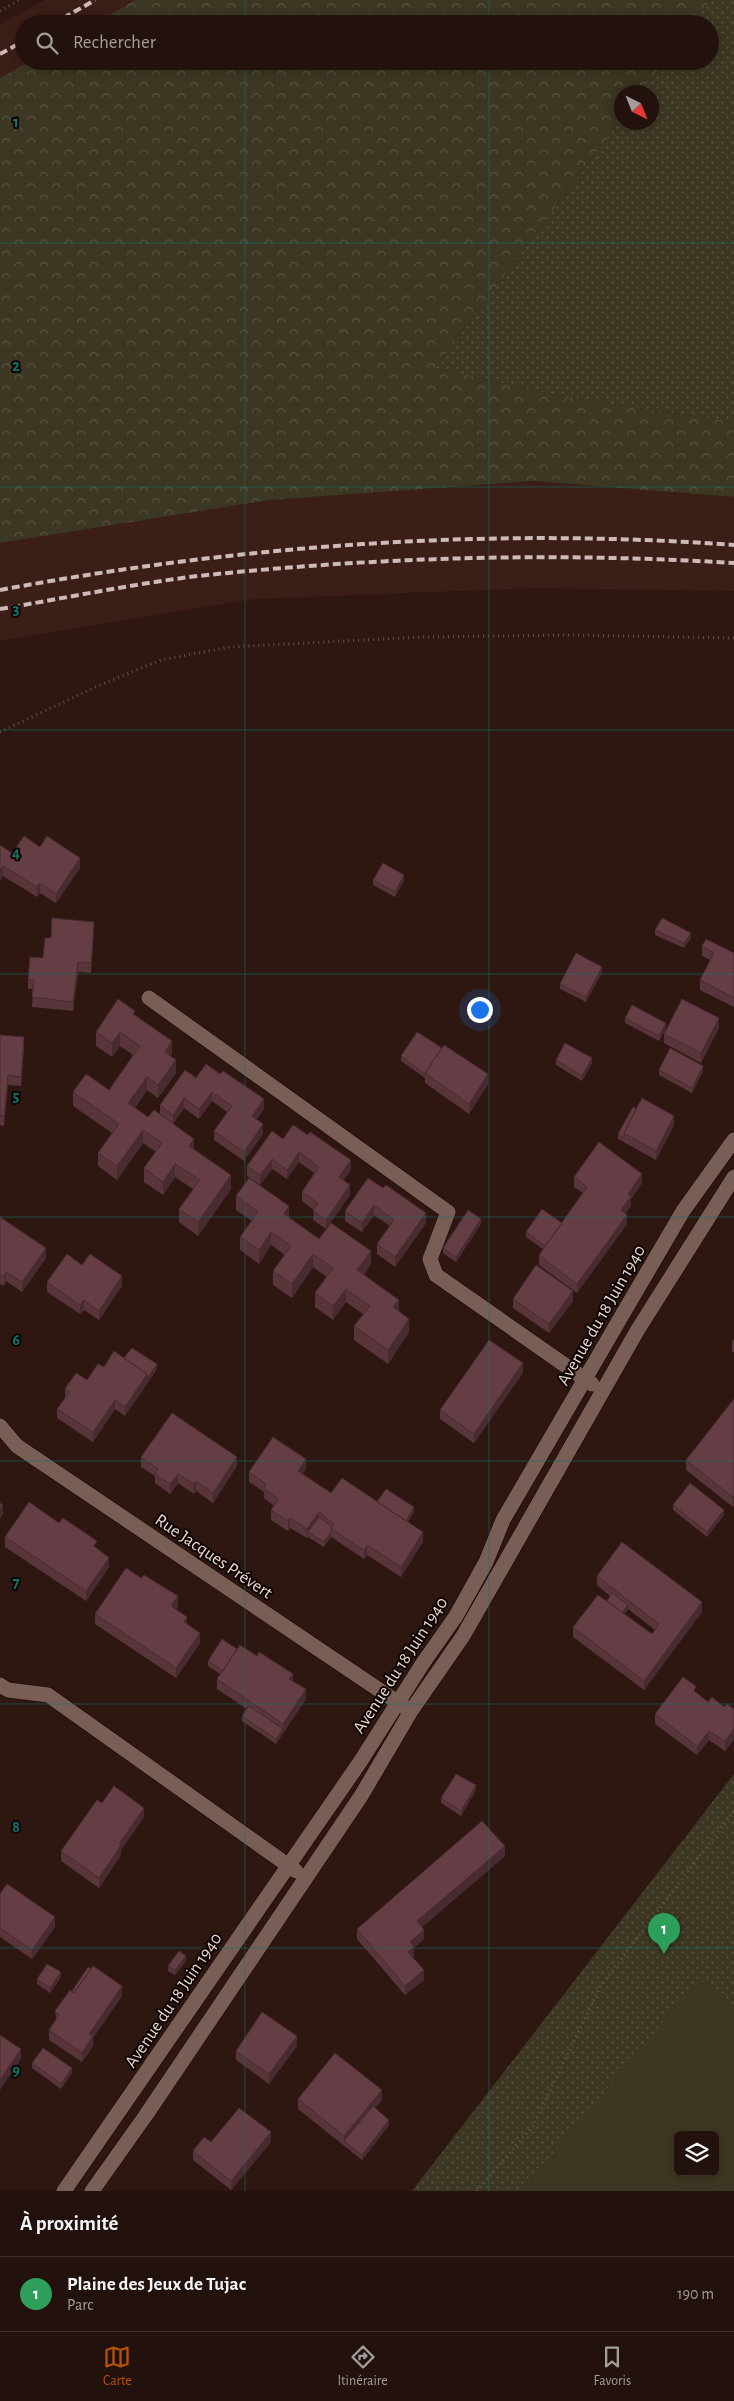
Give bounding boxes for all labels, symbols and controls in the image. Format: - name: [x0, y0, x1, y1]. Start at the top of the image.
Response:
- search box: [15, 15, 719, 70]
- icon: search: [33, 29, 61, 57]
- text: Rechercher: [73, 33, 156, 52]
- north arrow: [614, 85, 659, 130]
- text: 1: [13, 114, 19, 130]
- text: 2: [12, 358, 20, 374]
- text: 3: [13, 601, 20, 617]
- text: 4: [12, 845, 20, 861]
- your location: [467, 997, 493, 1023]
- text: 5: [13, 1088, 20, 1104]
- street label: Avenue du 18 Juin 1940: [554, 1242, 649, 1389]
- text: 6: [12, 1332, 20, 1348]
- street label: Rue Jacques Prévert: [152, 1511, 276, 1603]
- text: 7: [13, 1575, 20, 1591]
- street label: Avenue du 18 Juin 1940: [350, 1594, 452, 1737]
- text: 8: [12, 1819, 20, 1835]
- pin: 1: [648, 1913, 680, 1954]
- street label: Avenue du 18 Juin 1940: [122, 1930, 226, 2071]
- text: 9: [12, 2062, 20, 2078]
- map controls: [674, 2131, 719, 2176]
- button: layers: [674, 2131, 719, 2176]
- text: À proximité: [20, 2213, 118, 2234]
- text: Plaine des Jeux de Tujac: [67, 2275, 246, 2294]
- text: 1: [33, 2286, 39, 2302]
- text: 190 m: [677, 2286, 714, 2302]
- text: Parc: [67, 2297, 93, 2313]
- tab: Carte: [103, 2343, 132, 2390]
- tab: Itinéraire: [337, 2343, 388, 2390]
- tab: Favoris: [594, 2343, 631, 2390]

